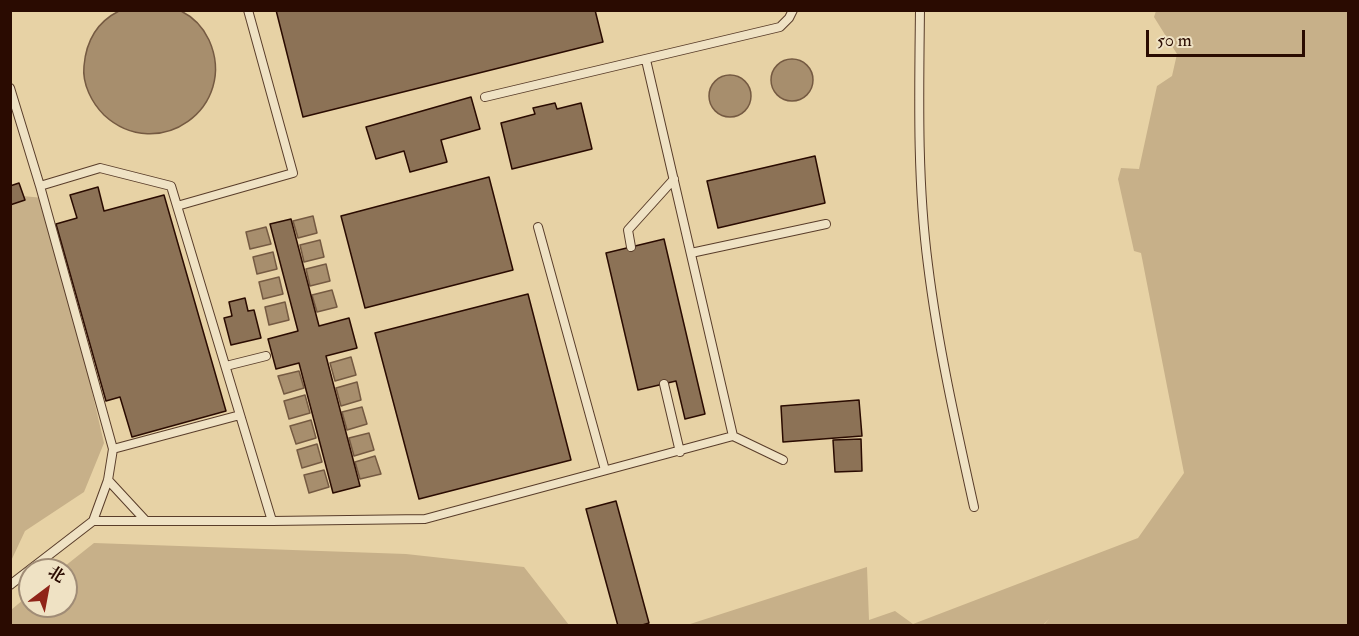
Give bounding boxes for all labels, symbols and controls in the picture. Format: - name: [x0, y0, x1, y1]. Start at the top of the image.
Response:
- scale bar: [1149, 18, 1308, 56]
- text: 50 m: [1157, 29, 1192, 52]
- north arrow: [18, 558, 78, 618]
- text: 北: [44, 562, 69, 587]

